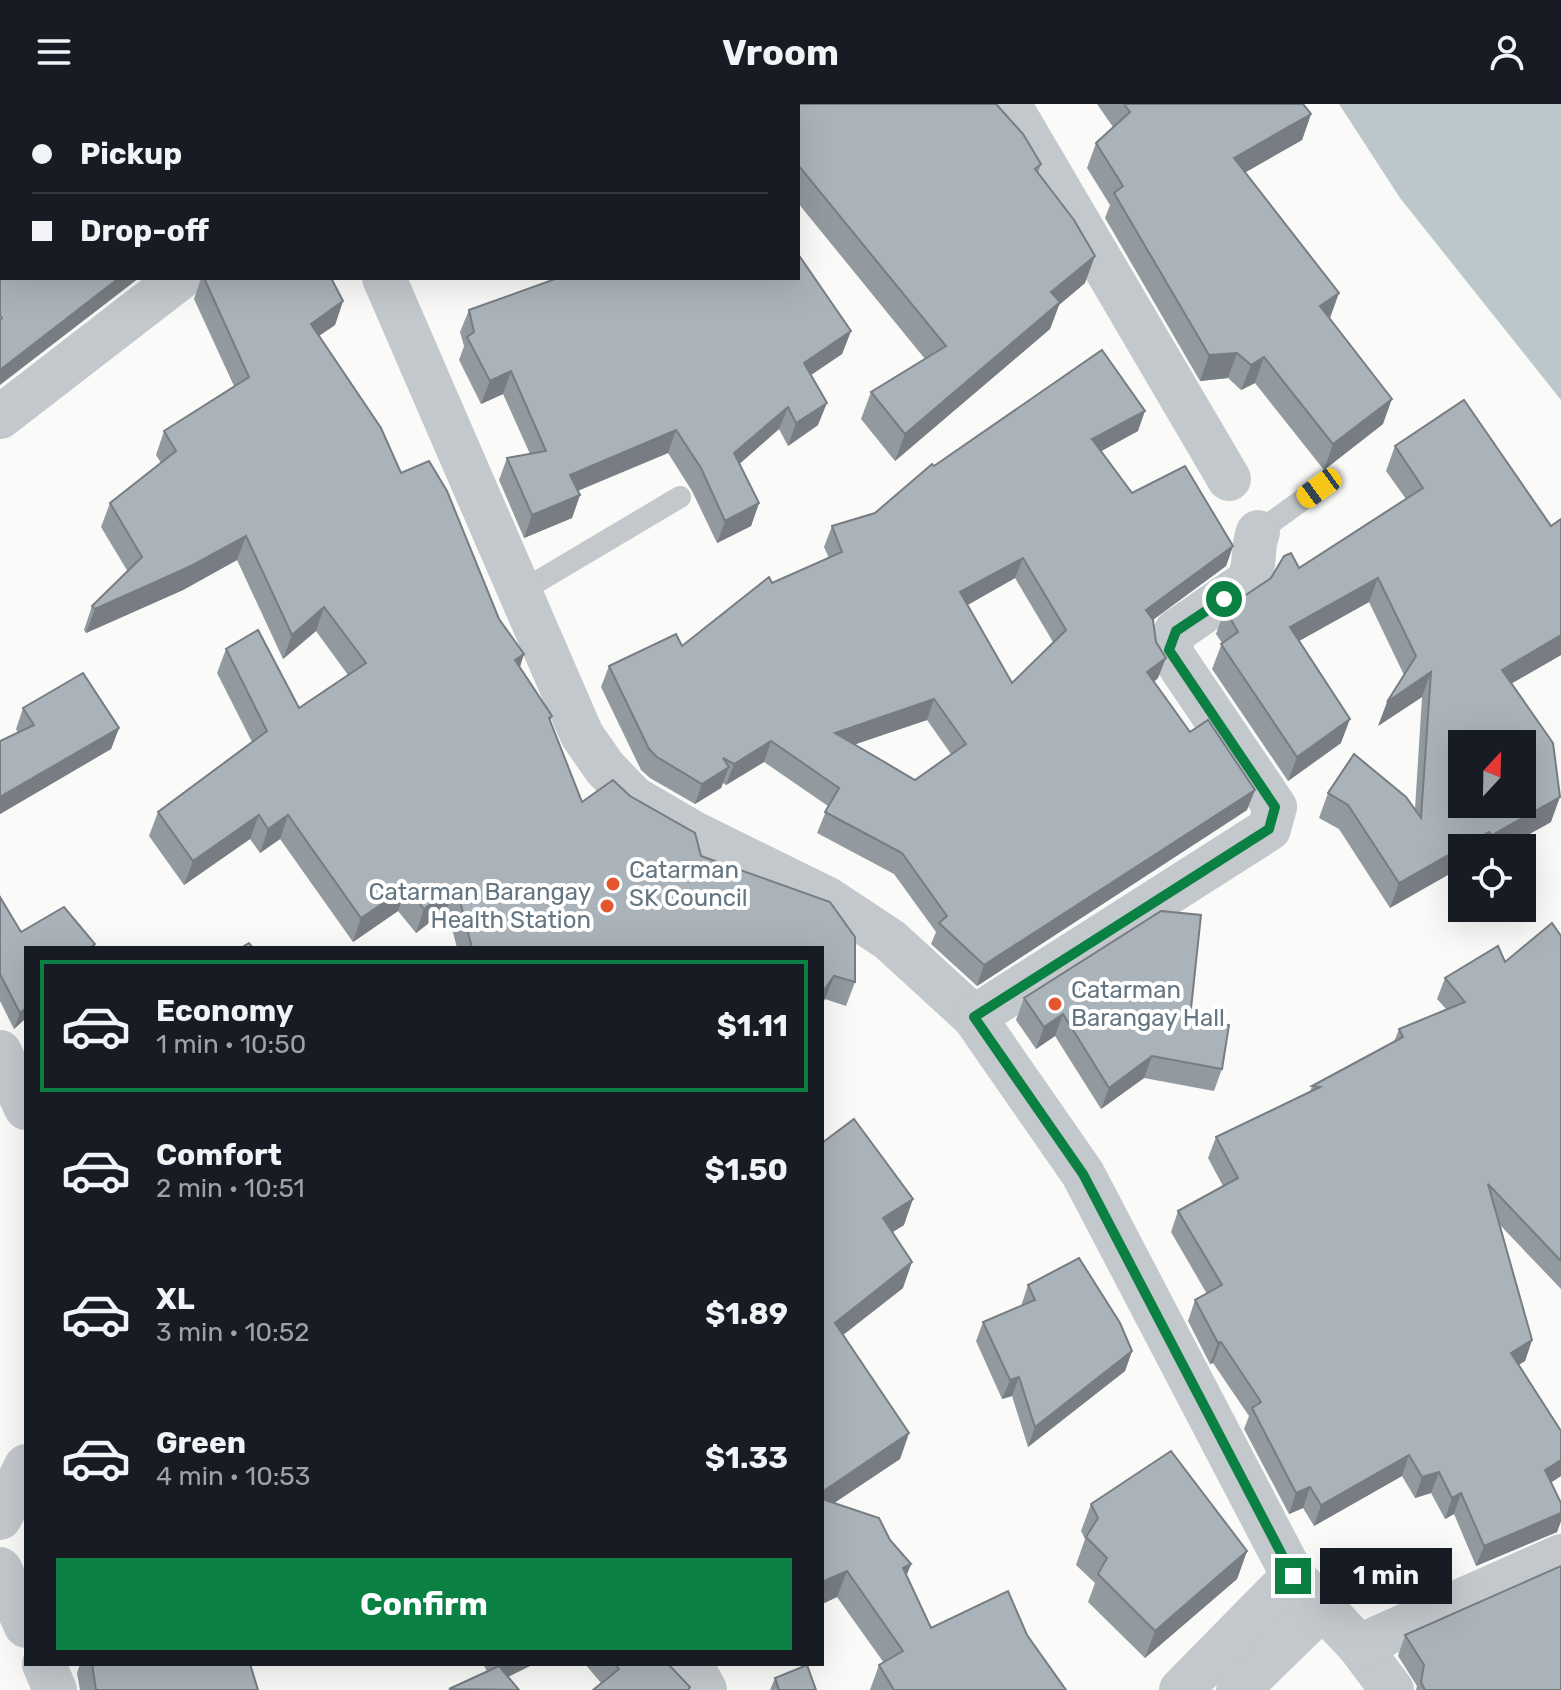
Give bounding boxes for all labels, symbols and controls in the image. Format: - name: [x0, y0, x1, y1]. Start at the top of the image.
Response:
- icon: menu: [32, 30, 76, 74]
- icon: person: [1485, 30, 1529, 74]
- text: Vroom: [722, 31, 839, 74]
- text: Pickup: [80, 136, 182, 172]
- text: Drop-off: [80, 213, 209, 249]
- car: [1293, 464, 1345, 512]
- route start: [1206, 581, 1242, 617]
- north arrow: [1448, 730, 1536, 818]
- map controls: [1448, 730, 1536, 922]
- button: locate: [1448, 834, 1536, 922]
- place label: Catarman SK Council: [629, 856, 748, 912]
- marker: Catarman SK Council: [604, 875, 622, 893]
- place label: Catarman Barangay Health Station: [369, 878, 591, 934]
- marker: Catarman Barangay Health Station: [598, 897, 616, 915]
- place label: Catarman Barangay Hall: [1071, 976, 1225, 1032]
- icon: car: [60, 990, 132, 1062]
- text: Economy: [156, 993, 294, 1029]
- marker: Catarman Barangay Hall: [1046, 995, 1064, 1013]
- text: $1.11: [717, 1008, 788, 1044]
- text: 1 min · 10:50: [156, 1029, 306, 1060]
- icon: car: [60, 1134, 132, 1206]
- text: Comfort: [156, 1137, 282, 1173]
- text: $1.50: [705, 1152, 788, 1188]
- text: 2 min · 10:51: [156, 1173, 305, 1204]
- icon: car: [60, 1278, 132, 1350]
- text: XL: [156, 1281, 195, 1317]
- text: $1.89: [705, 1296, 788, 1332]
- text: 3 min · 10:52: [156, 1317, 309, 1348]
- icon: car: [60, 1422, 132, 1494]
- text: Green: [156, 1425, 246, 1461]
- text: $1.33: [705, 1440, 788, 1476]
- text: 4 min · 10:53: [156, 1461, 310, 1492]
- callout: 1 min: [1321, 1548, 1453, 1604]
- button: Confirm: [56, 1558, 792, 1650]
- route end: [1275, 1558, 1311, 1594]
- text: 1 min: [1353, 1560, 1419, 1591]

